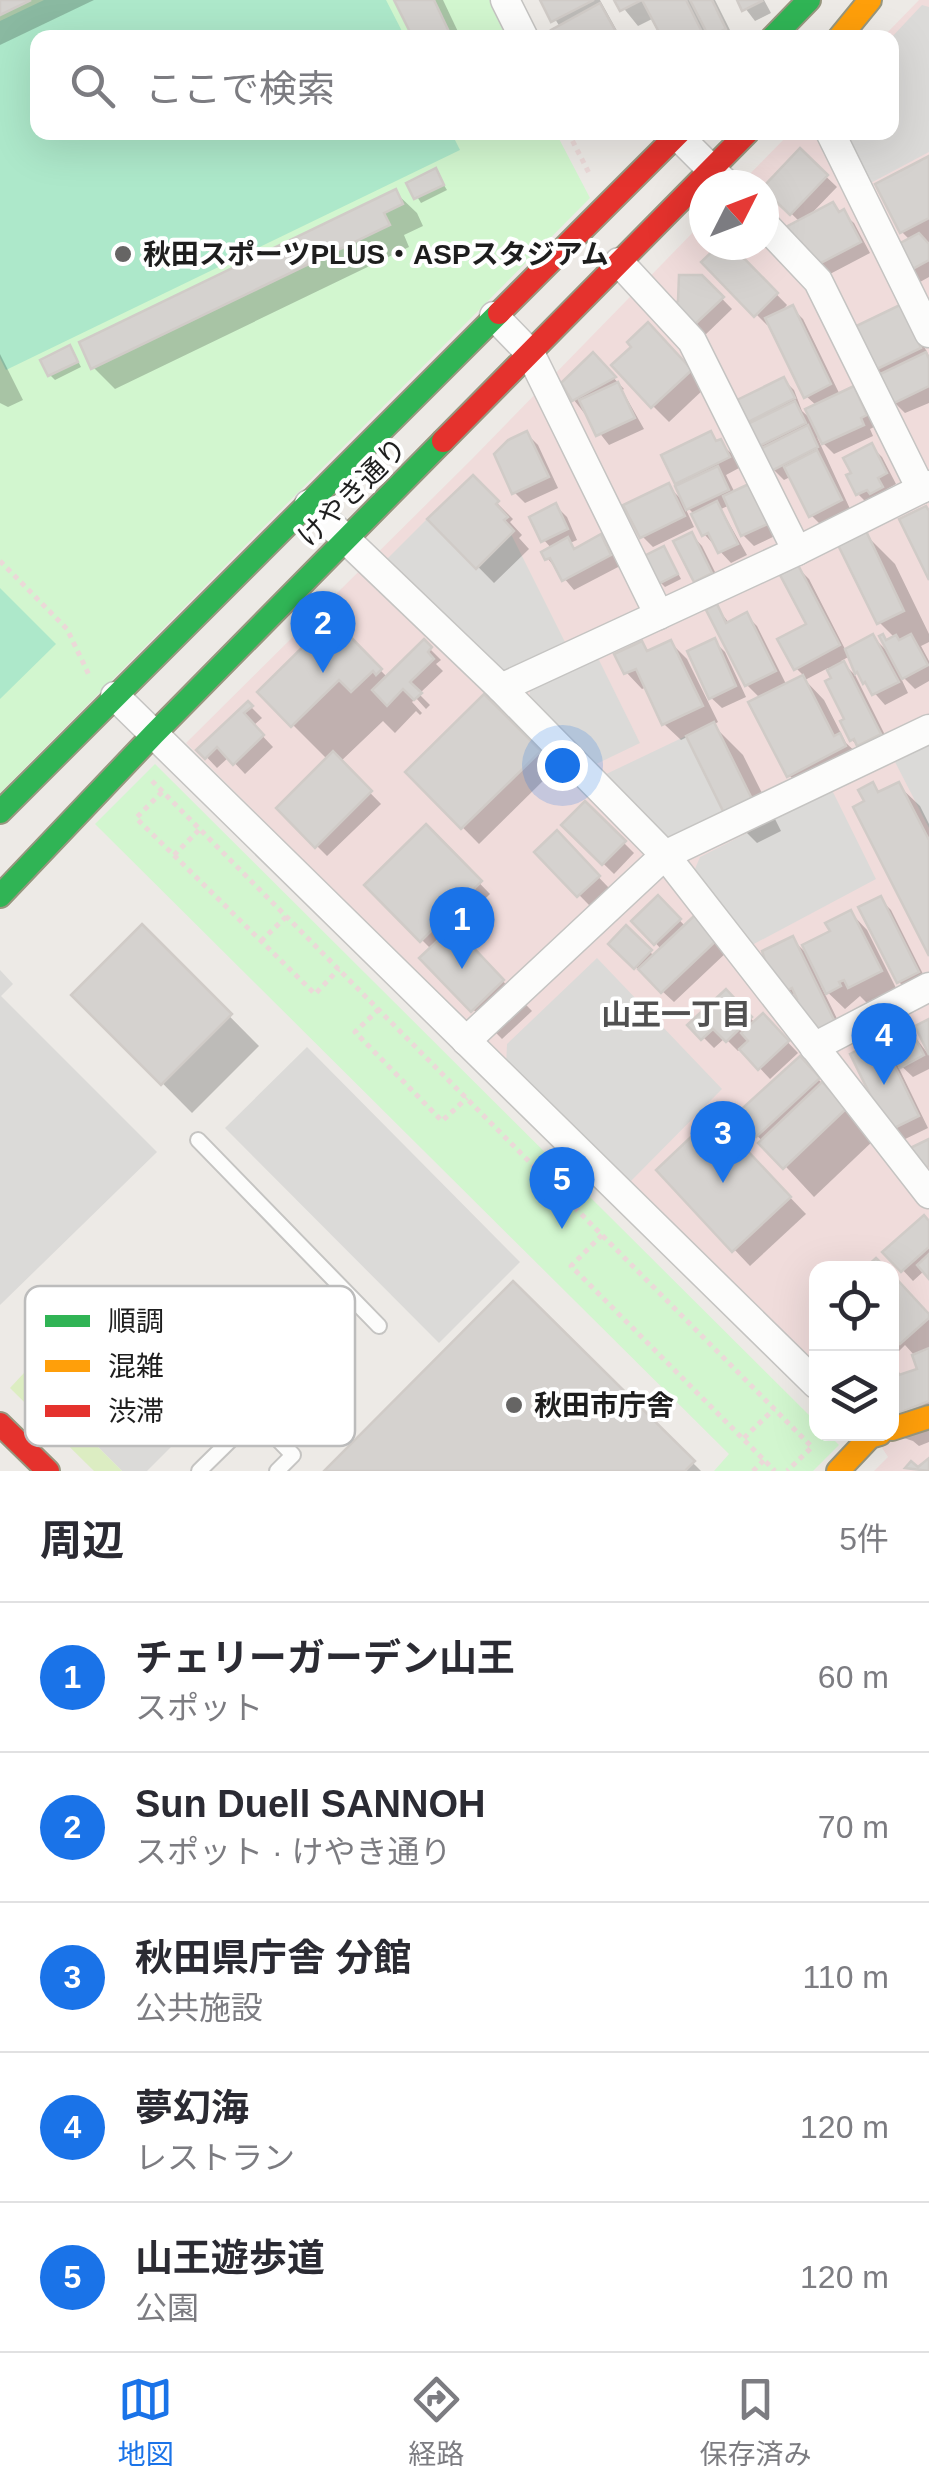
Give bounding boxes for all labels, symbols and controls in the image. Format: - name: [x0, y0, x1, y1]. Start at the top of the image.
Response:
- search box: [30, 30, 899, 140]
- icon: search: [65, 58, 120, 113]
- text: ここで検索: [145, 68, 335, 110]
- north arrow: [689, 170, 779, 260]
- place label: 秋田スポーツPLUS・ASPスタジアム: [143, 239, 609, 270]
- marker: 秋田スポーツPLUS・ASPスタジアム: [112, 243, 134, 265]
- street label: けやき通り: [292, 432, 413, 553]
- pin: 2: [290, 590, 356, 673]
- your location: [537, 740, 588, 791]
- pin: 1: [430, 886, 494, 969]
- district label: 山王一丁目: [601, 998, 751, 1031]
- pin: 4: [852, 1002, 916, 1085]
- pin: 3: [690, 1100, 756, 1183]
- pin: 5: [530, 1146, 594, 1229]
- map controls: [809, 1261, 899, 1441]
- button: locate: [809, 1261, 899, 1351]
- legend: [25, 1286, 355, 1446]
- text: 順調: [108, 1306, 164, 1337]
- text: 混雑: [108, 1351, 164, 1382]
- button: layers: [809, 1351, 899, 1441]
- place label: 秋田市庁舎: [534, 1390, 674, 1421]
- marker: 秋田市庁舎: [503, 1394, 525, 1416]
- text: 渋滞: [108, 1396, 164, 1427]
- text: 周辺: [40, 1517, 124, 1564]
- text: 5件: [839, 1521, 889, 1557]
- text: チェリーガーデン山王: [135, 1637, 515, 1679]
- text: 1: [64, 1659, 81, 1695]
- text: 60 m: [818, 1659, 889, 1695]
- text: スポット: [135, 1690, 263, 1726]
- text: Sun Duell SANNOH: [135, 1783, 485, 1825]
- text: 2: [64, 1809, 81, 1845]
- text: 70 m: [818, 1809, 889, 1845]
- text: スポット · けやき通り: [135, 1834, 451, 1870]
- text: 秋田県庁舎 分館: [135, 1937, 412, 1979]
- text: 3: [64, 1959, 81, 1995]
- text: 110 m: [802, 1959, 889, 1995]
- text: 公共施設: [135, 1990, 263, 2026]
- text: 夢幻海: [135, 2087, 249, 2129]
- text: 4: [64, 2109, 81, 2145]
- text: 120 m: [800, 2109, 889, 2145]
- text: レストラン: [135, 2140, 295, 2176]
- text: 山王遊歩道: [135, 2237, 325, 2279]
- text: 5: [64, 2259, 81, 2295]
- text: 120 m: [800, 2259, 889, 2295]
- text: 公園: [135, 2290, 199, 2326]
- tab: 地図: [117, 2372, 174, 2472]
- tab: 経路: [408, 2372, 465, 2472]
- tab: 保存済み: [699, 2372, 812, 2472]

